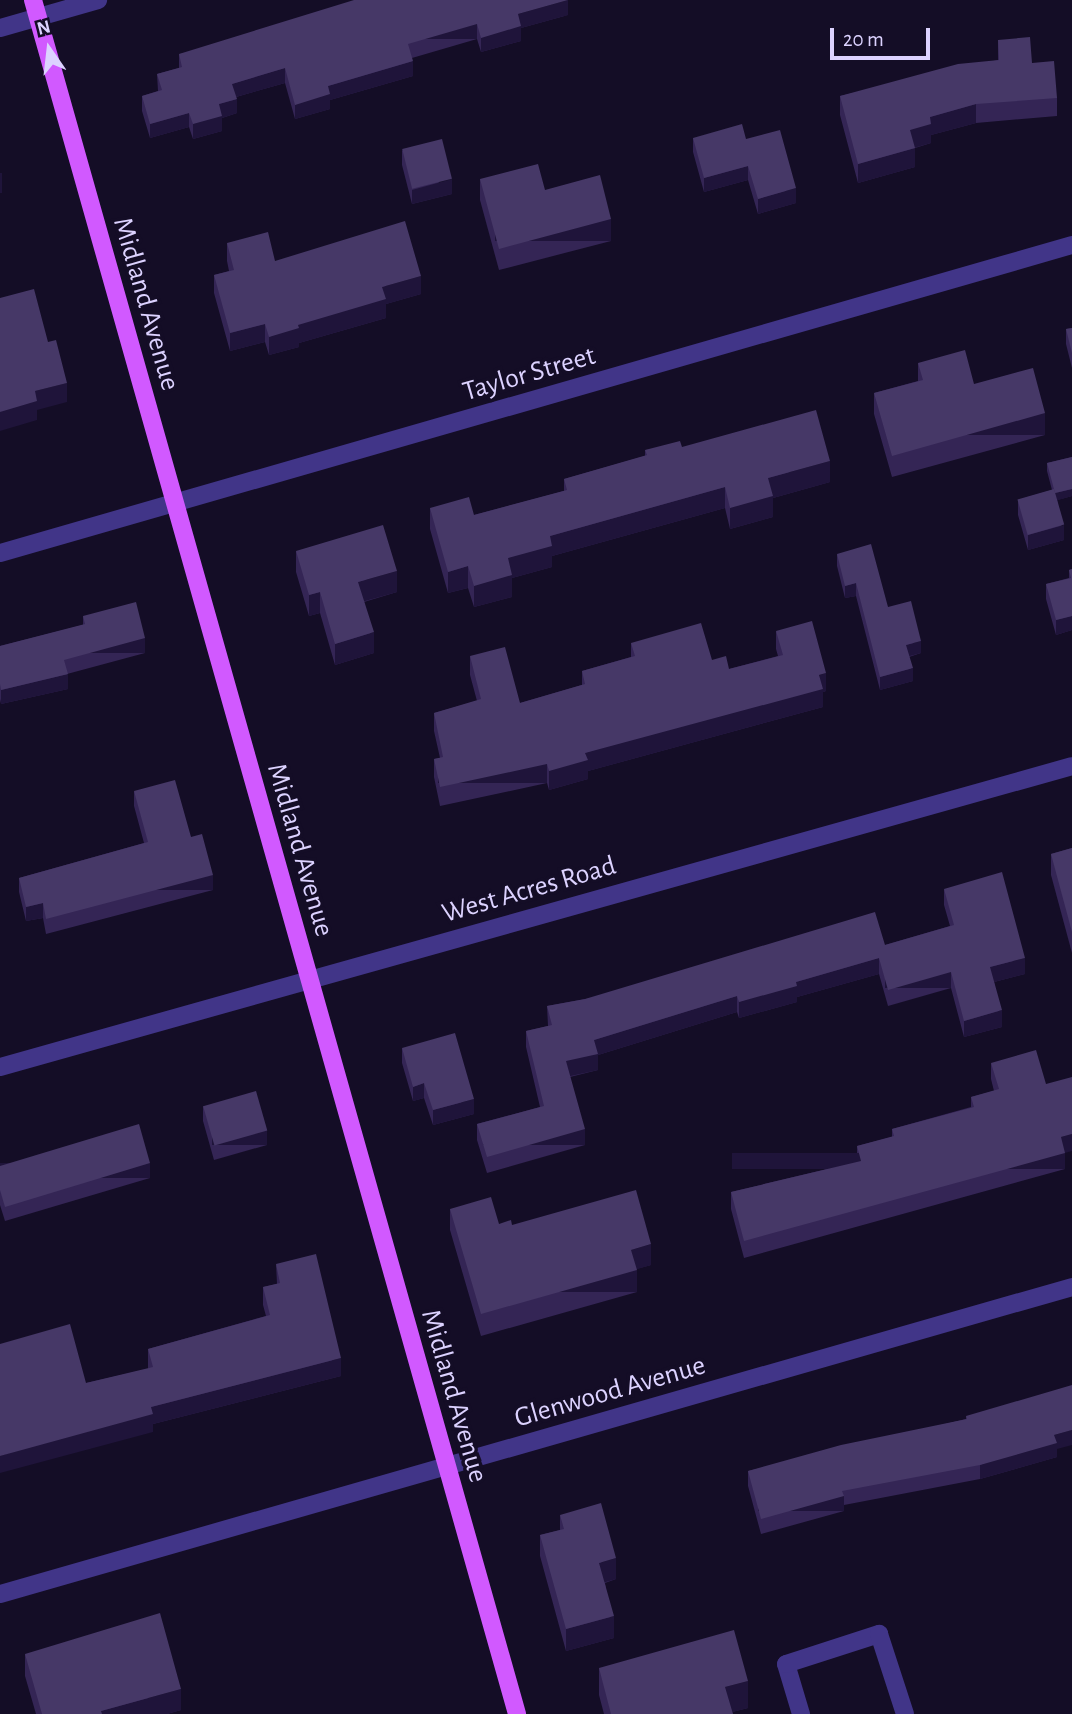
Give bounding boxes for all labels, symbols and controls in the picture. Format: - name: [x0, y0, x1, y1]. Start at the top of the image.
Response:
- north arrow: [14, 14, 84, 84]
- scale bar: [834, 14, 934, 58]
- text: N: [35, 17, 53, 39]
- text: 20 m: [843, 29, 884, 50]
- street label: Midland Avenue: [105, 214, 187, 394]
- street label: Taylor Street: [459, 339, 599, 409]
- street label: Midland Avenue: [259, 760, 341, 940]
- street label: West Acres Road: [438, 849, 620, 931]
- street label: Midland Avenue: [413, 1306, 495, 1486]
- street label: Glenwood Avenue: [511, 1349, 709, 1435]

